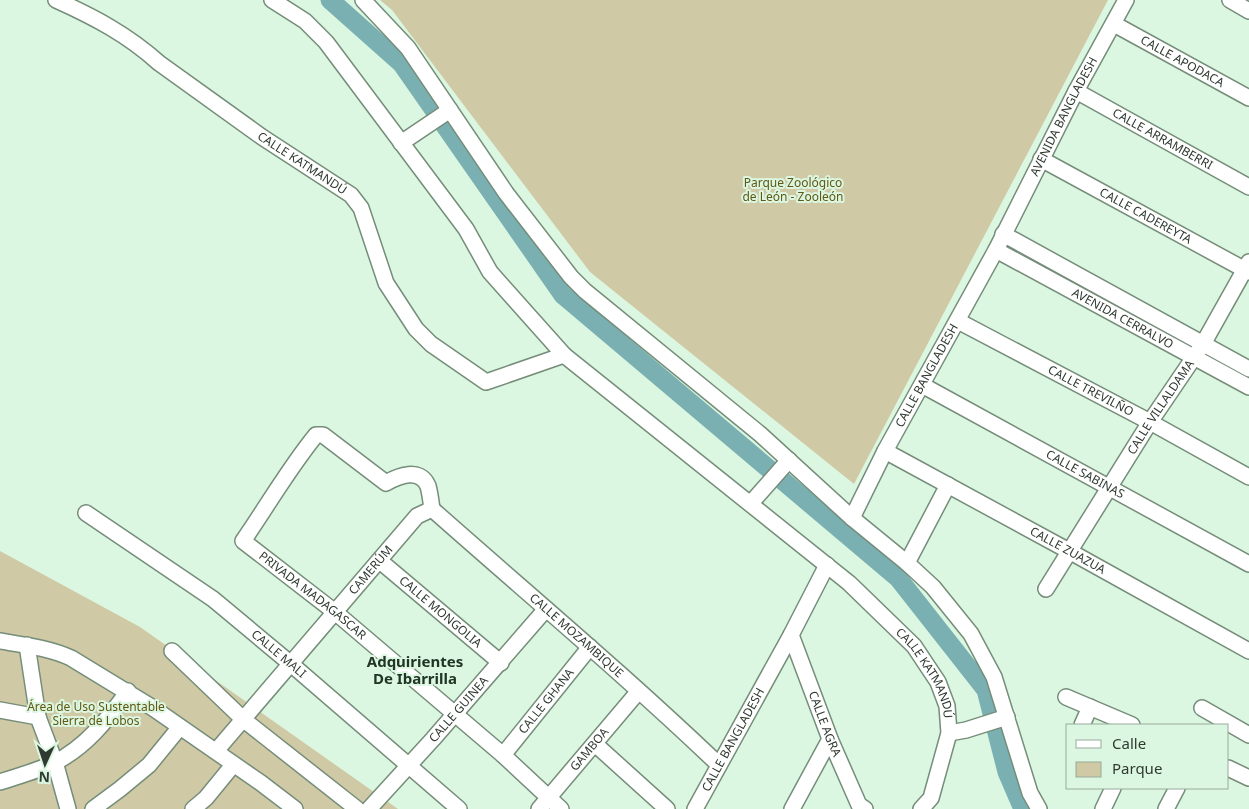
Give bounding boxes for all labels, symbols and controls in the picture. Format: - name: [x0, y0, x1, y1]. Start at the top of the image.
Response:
- street label: CALLE APODACA: [1138, 31, 1228, 91]
- street label: AVENIDA BANGLADESH: [1026, 54, 1101, 179]
- street label: CALLE ARRAMBERRI: [1110, 104, 1216, 173]
- street label: CALLE KATMANDÚ: [254, 127, 351, 198]
- park label: Parque Zoológico de León - Zooleón: [742, 174, 844, 205]
- street label: CALLE CADEREYTA: [1097, 183, 1195, 248]
- street label: AVENIDA CERRALVO: [1069, 284, 1177, 353]
- street label: CALLE BANGLADESH: [891, 320, 962, 430]
- street label: CALLE VILLALDAMA: [1123, 356, 1198, 458]
- street label: CALLE TREVILÑO: [1045, 361, 1137, 420]
- street label: CALLE SABINAS: [1043, 445, 1128, 502]
- street label: CALLE ZUAZUA: [1027, 522, 1109, 578]
- street label: CAMERÚM: [344, 541, 396, 598]
- street label: PRIVADA MADAGASCAR: [255, 547, 371, 643]
- street label: CALLE MONGOLIA: [396, 572, 486, 652]
- street label: CALLE MOZAMBIQUE: [526, 589, 627, 681]
- street label: CALLE KATMANDÚ: [892, 624, 957, 719]
- street label: CALLE MALI: [248, 626, 310, 681]
- district label: Adquirientes De Ibarrilla: [367, 651, 463, 688]
- street label: CALLE GHANA: [514, 664, 578, 737]
- street label: CALLE GUINEA: [425, 672, 492, 746]
- street label: CALLE BANGLADESH: [697, 685, 768, 794]
- street label: CALLE AGRA: [805, 688, 846, 759]
- park label: Área de Uso Sustentable Sierra de Lobos: [27, 698, 165, 729]
- street label: GAMBOA: [566, 724, 612, 774]
- legend: [1066, 724, 1229, 789]
- text: Calle: [1112, 733, 1146, 753]
- north arrow: [20, 739, 70, 789]
- text: Parque: [1112, 758, 1162, 778]
- text: N: [38, 768, 50, 787]

